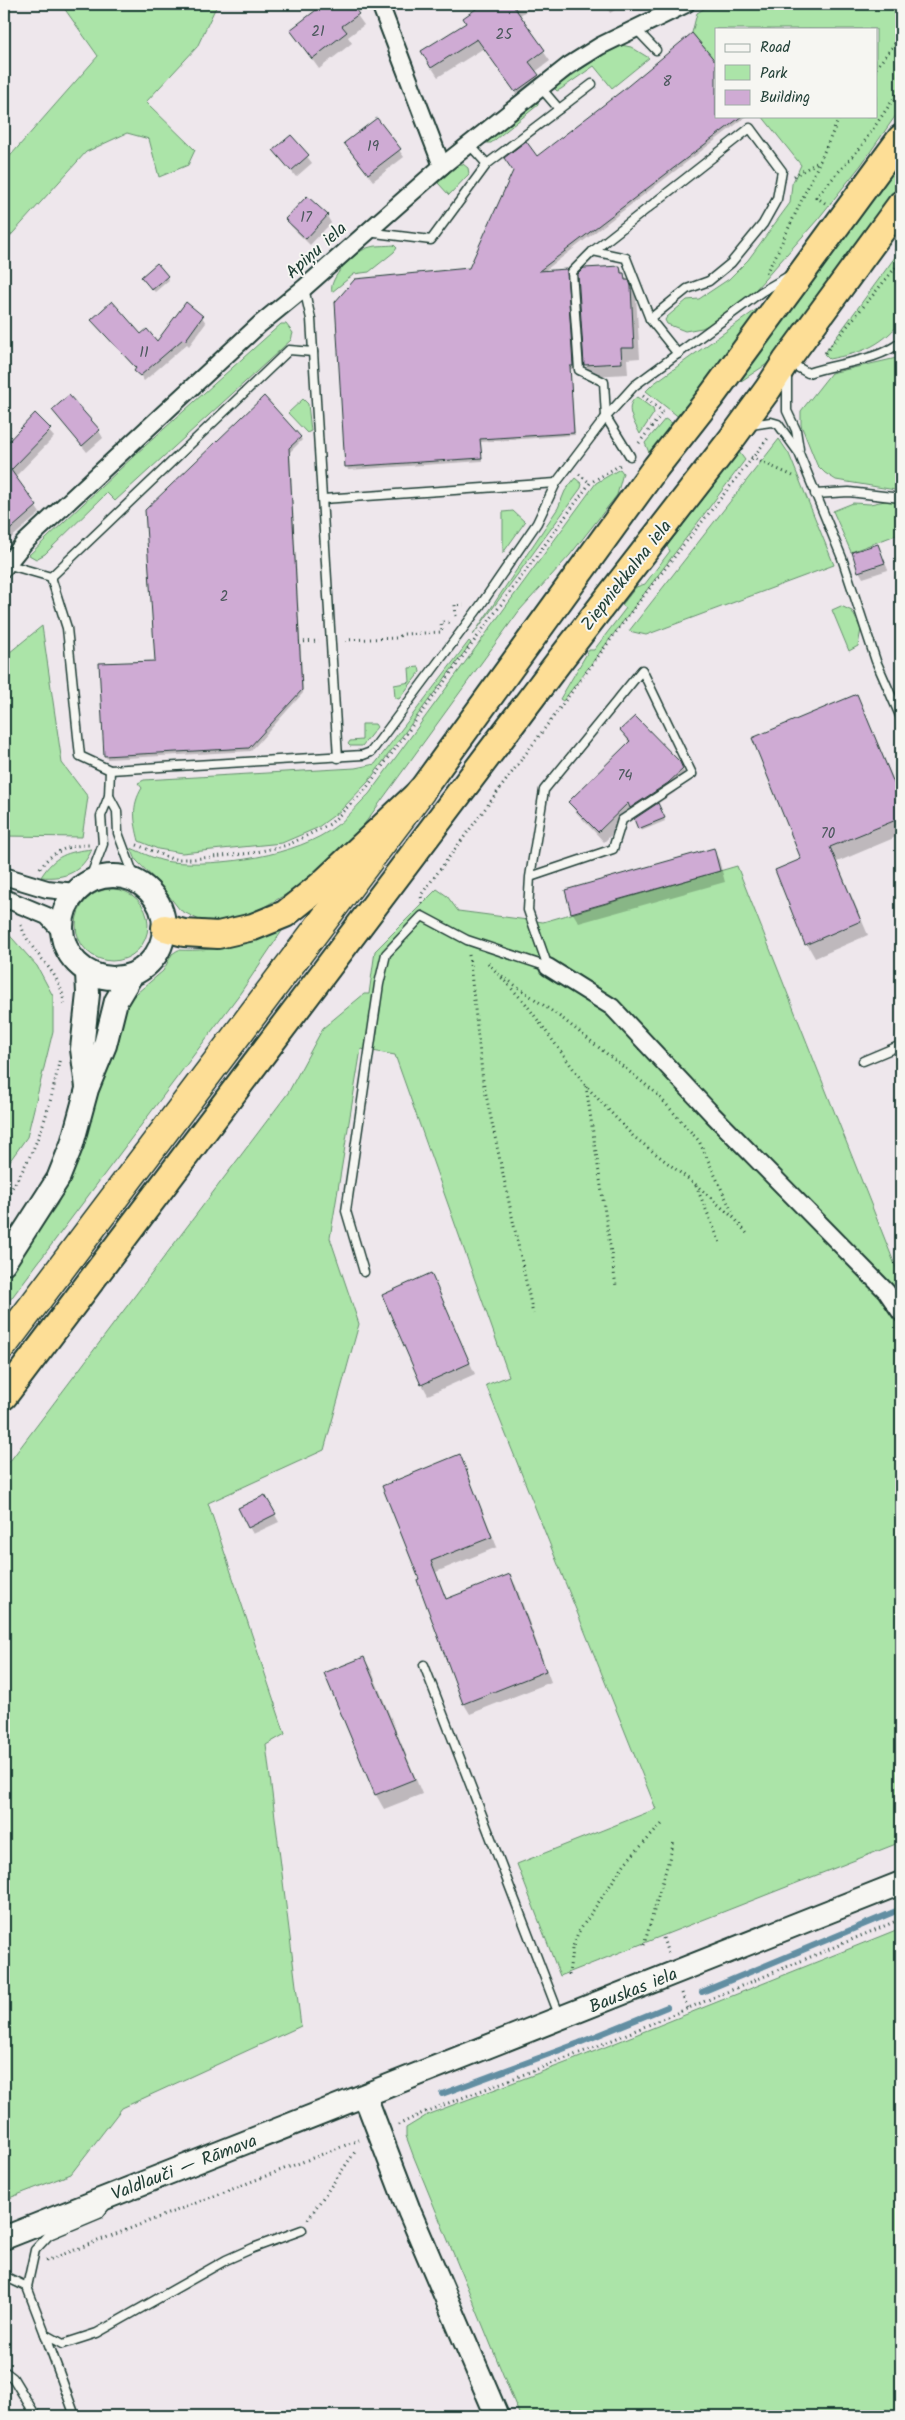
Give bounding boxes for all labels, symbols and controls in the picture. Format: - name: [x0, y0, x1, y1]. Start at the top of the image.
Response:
- house number: 21: [311, 20, 325, 44]
- house number: 25: [496, 23, 513, 47]
- legend: [715, 28, 878, 118]
- text: Road: [760, 36, 791, 60]
- text: Park: [760, 62, 788, 86]
- house number: 8: [662, 70, 672, 94]
- text: Building: [760, 86, 810, 110]
- house number: 19: [367, 135, 380, 159]
- house number: 17: [300, 206, 313, 230]
- street label: Apiņu iela: [280, 215, 354, 287]
- house number: 11: [139, 341, 149, 365]
- street label: Ziepniekkalna iela: [574, 514, 680, 638]
- house number: 2: [220, 585, 228, 609]
- house number: 74: [617, 764, 633, 788]
- house number: 70: [821, 822, 836, 846]
- street label: Bauskas iela: [585, 1960, 682, 2022]
- street label: Valdlauči — Rāmava: [107, 2127, 262, 2210]

